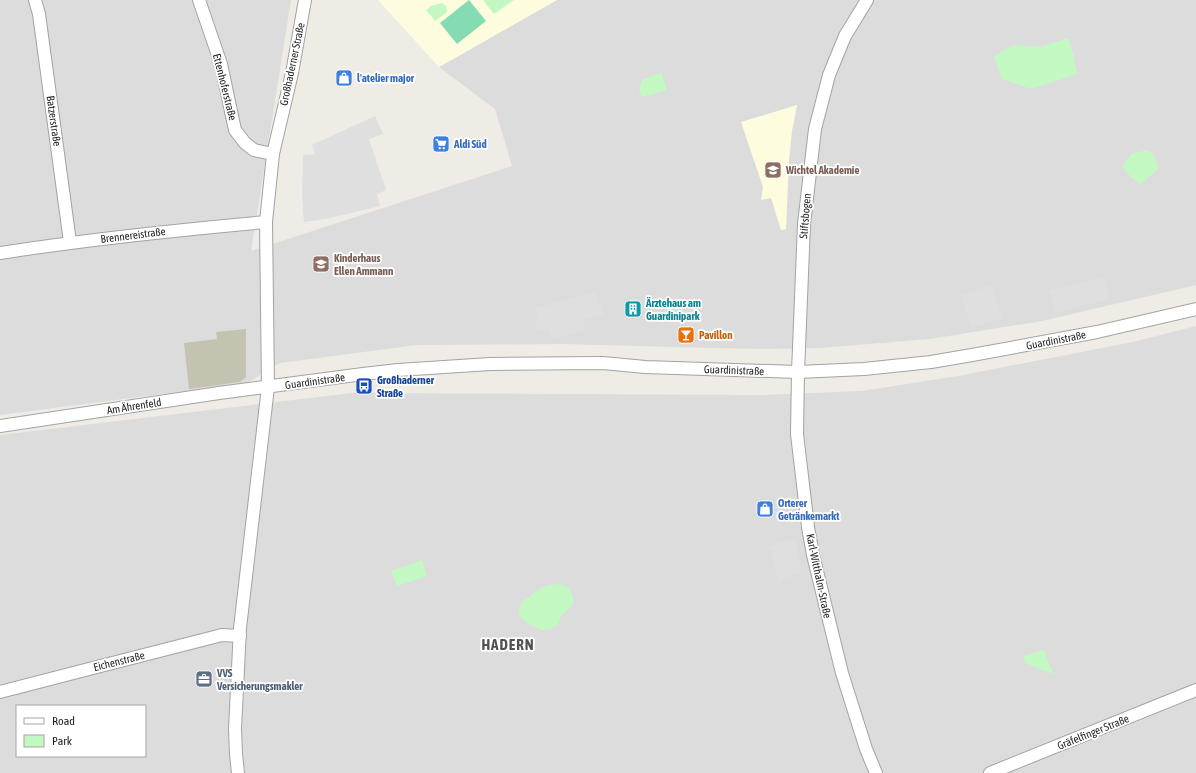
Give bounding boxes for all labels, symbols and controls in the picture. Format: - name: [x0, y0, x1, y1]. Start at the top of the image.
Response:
- street label: Großhaderner Straße: [277, 21, 307, 107]
- street label: Ettenhoferstraße: [211, 52, 239, 122]
- shop icon: l'atelier major: [334, 68, 354, 88]
- place label: l'atelier major: [357, 72, 415, 84]
- street label: Batzerstraße: [45, 95, 63, 147]
- supermarket icon: Aldi Süd: [431, 134, 451, 154]
- place label: Aldi Süd: [453, 138, 487, 150]
- school or university icon: Wichtel Akademie: [763, 160, 783, 180]
- place label: Wichtel Akademie: [785, 164, 859, 176]
- street label: Stiftsbogen: [797, 193, 813, 239]
- street label: Brennereistraße: [100, 225, 166, 245]
- place label: Kinderhaus Ellen Ammann: [334, 252, 393, 277]
- school or university icon: Kinderhaus Ellen Ammann: [311, 254, 331, 274]
- place label: Ärztehaus am Guardinipark: [645, 296, 701, 322]
- building icon: Ärztehaus am Guardinipark: [623, 299, 643, 319]
- bar icon: Pavillon: [676, 325, 696, 345]
- street label: Guardinistraße: [1025, 328, 1087, 352]
- place label: Pavillon: [699, 329, 733, 341]
- street label: Guardinistraße: [704, 363, 764, 377]
- street label: Guardinistraße: [284, 371, 346, 391]
- place label: Großhaderner Straße: [377, 374, 435, 399]
- bus stop icon: Großhaderner Straße: [354, 376, 374, 396]
- street label: Am Ährenfeld: [106, 396, 162, 416]
- place label: Orterer Getränkemarkt: [778, 497, 840, 522]
- shop icon: Orterer Getränkemarkt: [755, 499, 775, 519]
- street label: Karl-Witthalm-Straße: [804, 533, 834, 619]
- district label: HADERN: [481, 636, 535, 653]
- street label: Eichenstraße: [92, 649, 146, 673]
- place label: VVS Versicherungsmakler: [216, 667, 303, 692]
- office icon: VVS Versicherungsmakler: [194, 669, 214, 689]
- legend: [16, 705, 146, 757]
- street label: Gräfelfinger Straße: [1055, 712, 1131, 752]
- text: Road: [52, 714, 75, 728]
- text: Park: [52, 734, 73, 748]

